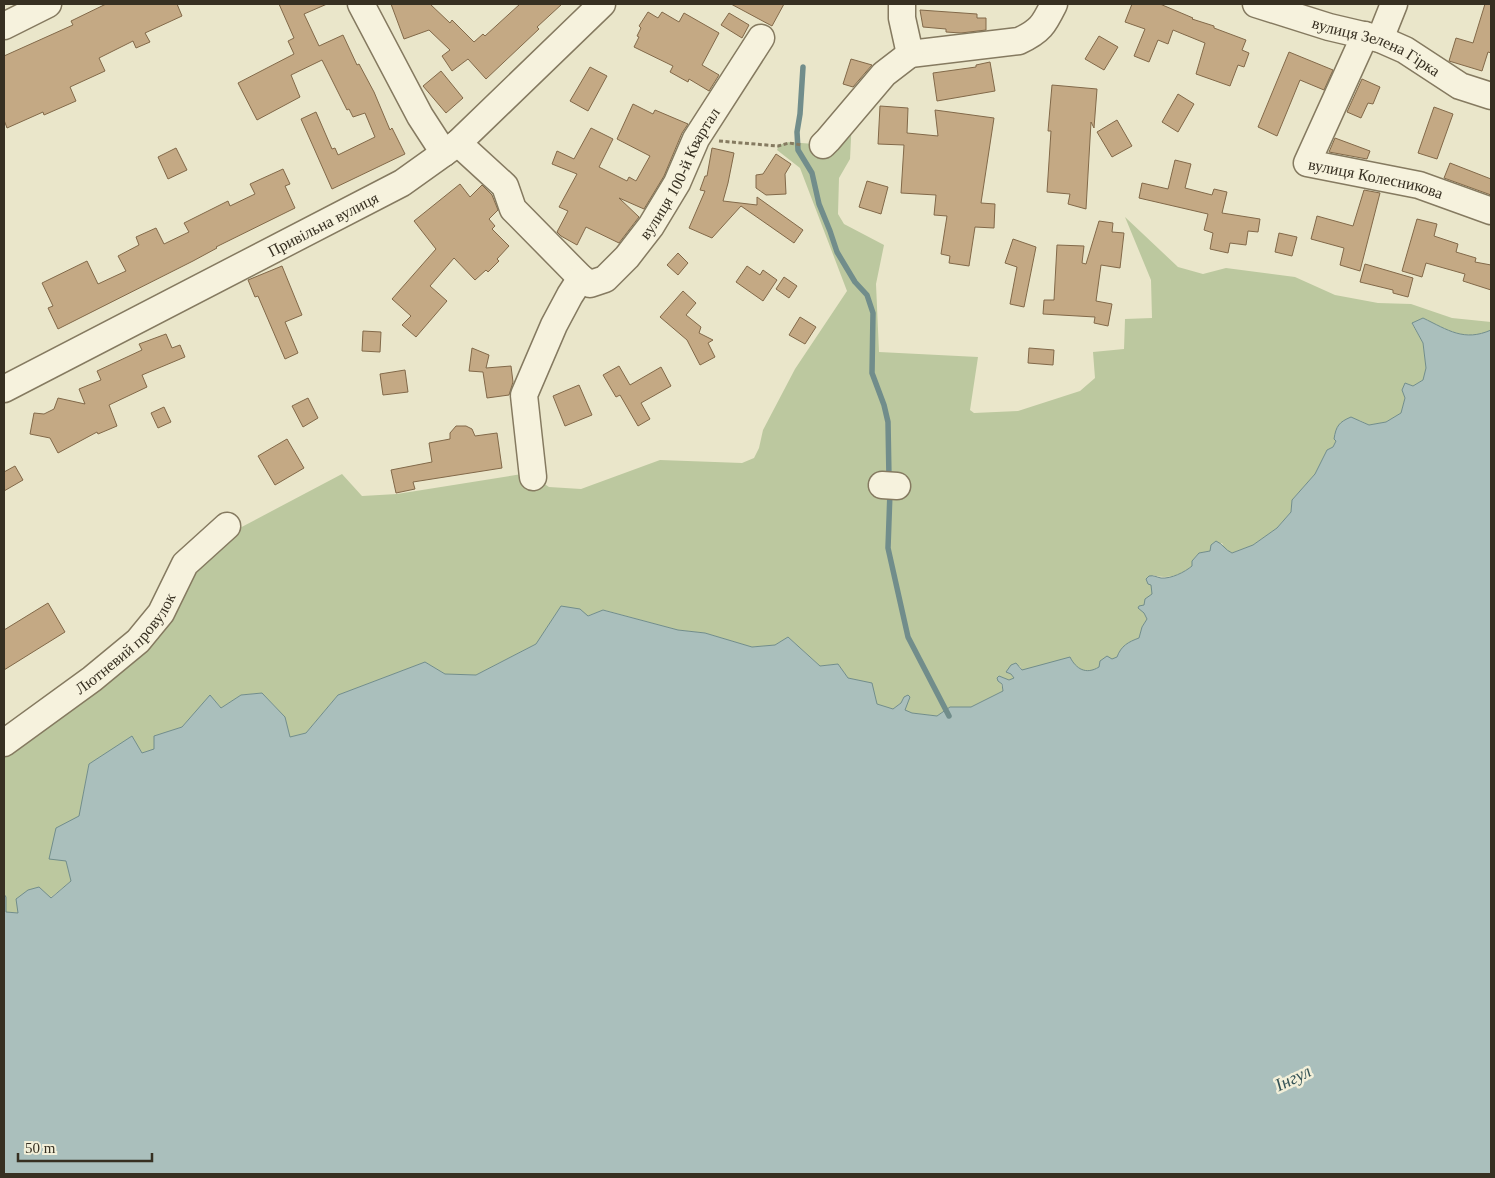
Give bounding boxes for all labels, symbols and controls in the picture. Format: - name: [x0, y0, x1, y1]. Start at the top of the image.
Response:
- street label: вулиця Зелена Гірка: [1310, 14, 1443, 79]
- street label: вулиця 100-й Квартал: [636, 104, 723, 242]
- street label: вулиця Колесникова: [1307, 155, 1446, 202]
- street label: Привільна вулиця: [265, 188, 381, 260]
- street label: Лютневий провулок: [72, 590, 178, 697]
- water label: Інгул: [1271, 1061, 1314, 1096]
- scale bar: [18, 1130, 151, 1162]
- text: 50 m: [25, 1140, 56, 1156]

